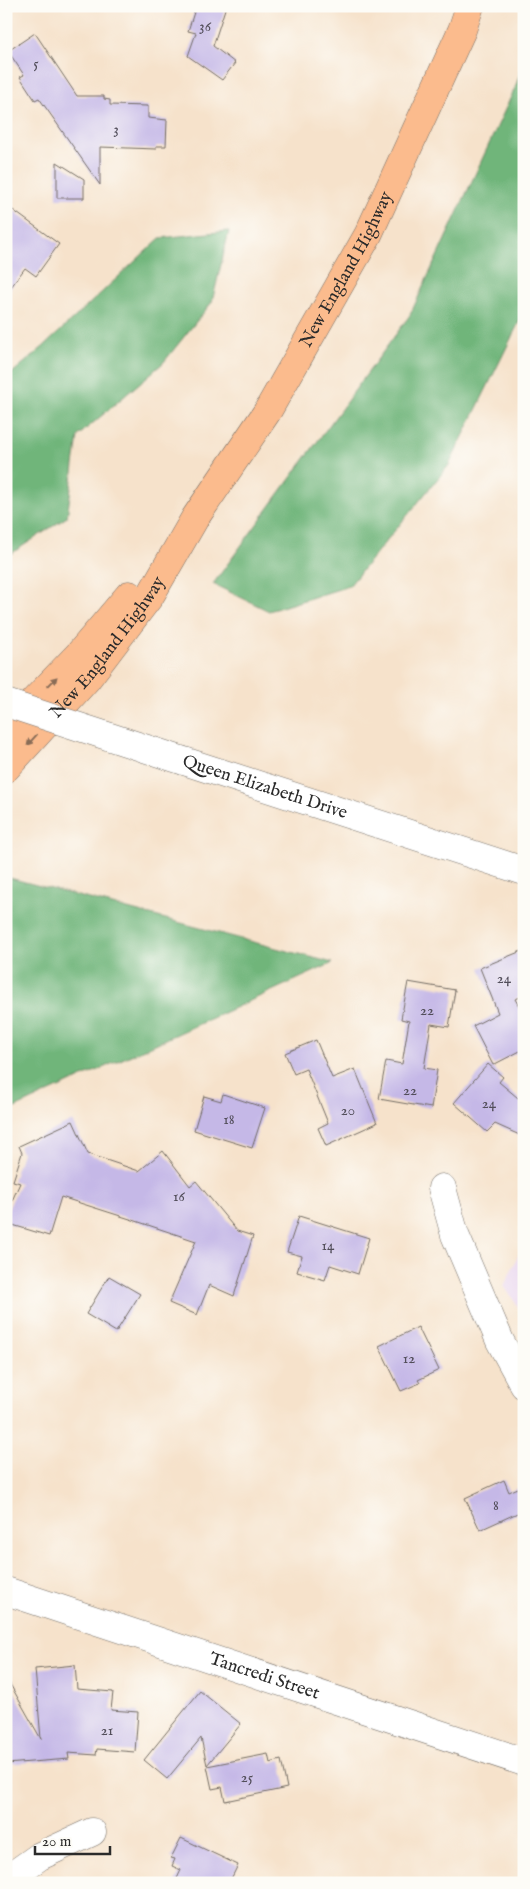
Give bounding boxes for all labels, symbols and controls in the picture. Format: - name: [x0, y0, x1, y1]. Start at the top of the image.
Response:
- house number: 36: [199, 17, 212, 36]
- house number: 5: [33, 54, 39, 73]
- house number: 3: [113, 120, 119, 139]
- street label: New England Highway: [295, 188, 398, 352]
- street label: New England Highway: [45, 572, 170, 723]
- one-way arrow: [46, 676, 58, 688]
- one-way arrow: [26, 733, 38, 745]
- street label: Queen Elizabeth Drive: [179, 750, 350, 825]
- house number: 24: [497, 969, 512, 988]
- house number: 22: [420, 1001, 434, 1020]
- house number: 22: [403, 1081, 417, 1100]
- house number: 24: [482, 1094, 497, 1113]
- house number: 20: [341, 1101, 355, 1120]
- house number: 18: [223, 1110, 235, 1129]
- house number: 16: [173, 1187, 186, 1206]
- house number: 14: [322, 1236, 335, 1255]
- house number: 12: [403, 1349, 415, 1368]
- house number: 8: [493, 1496, 499, 1515]
- street label: Tancredi Street: [206, 1647, 322, 1705]
- house number: 21: [101, 1721, 113, 1740]
- house number: 25: [241, 1768, 254, 1787]
- scale bar: [35, 1824, 110, 1856]
- text: 20 m: [42, 1832, 72, 1851]

